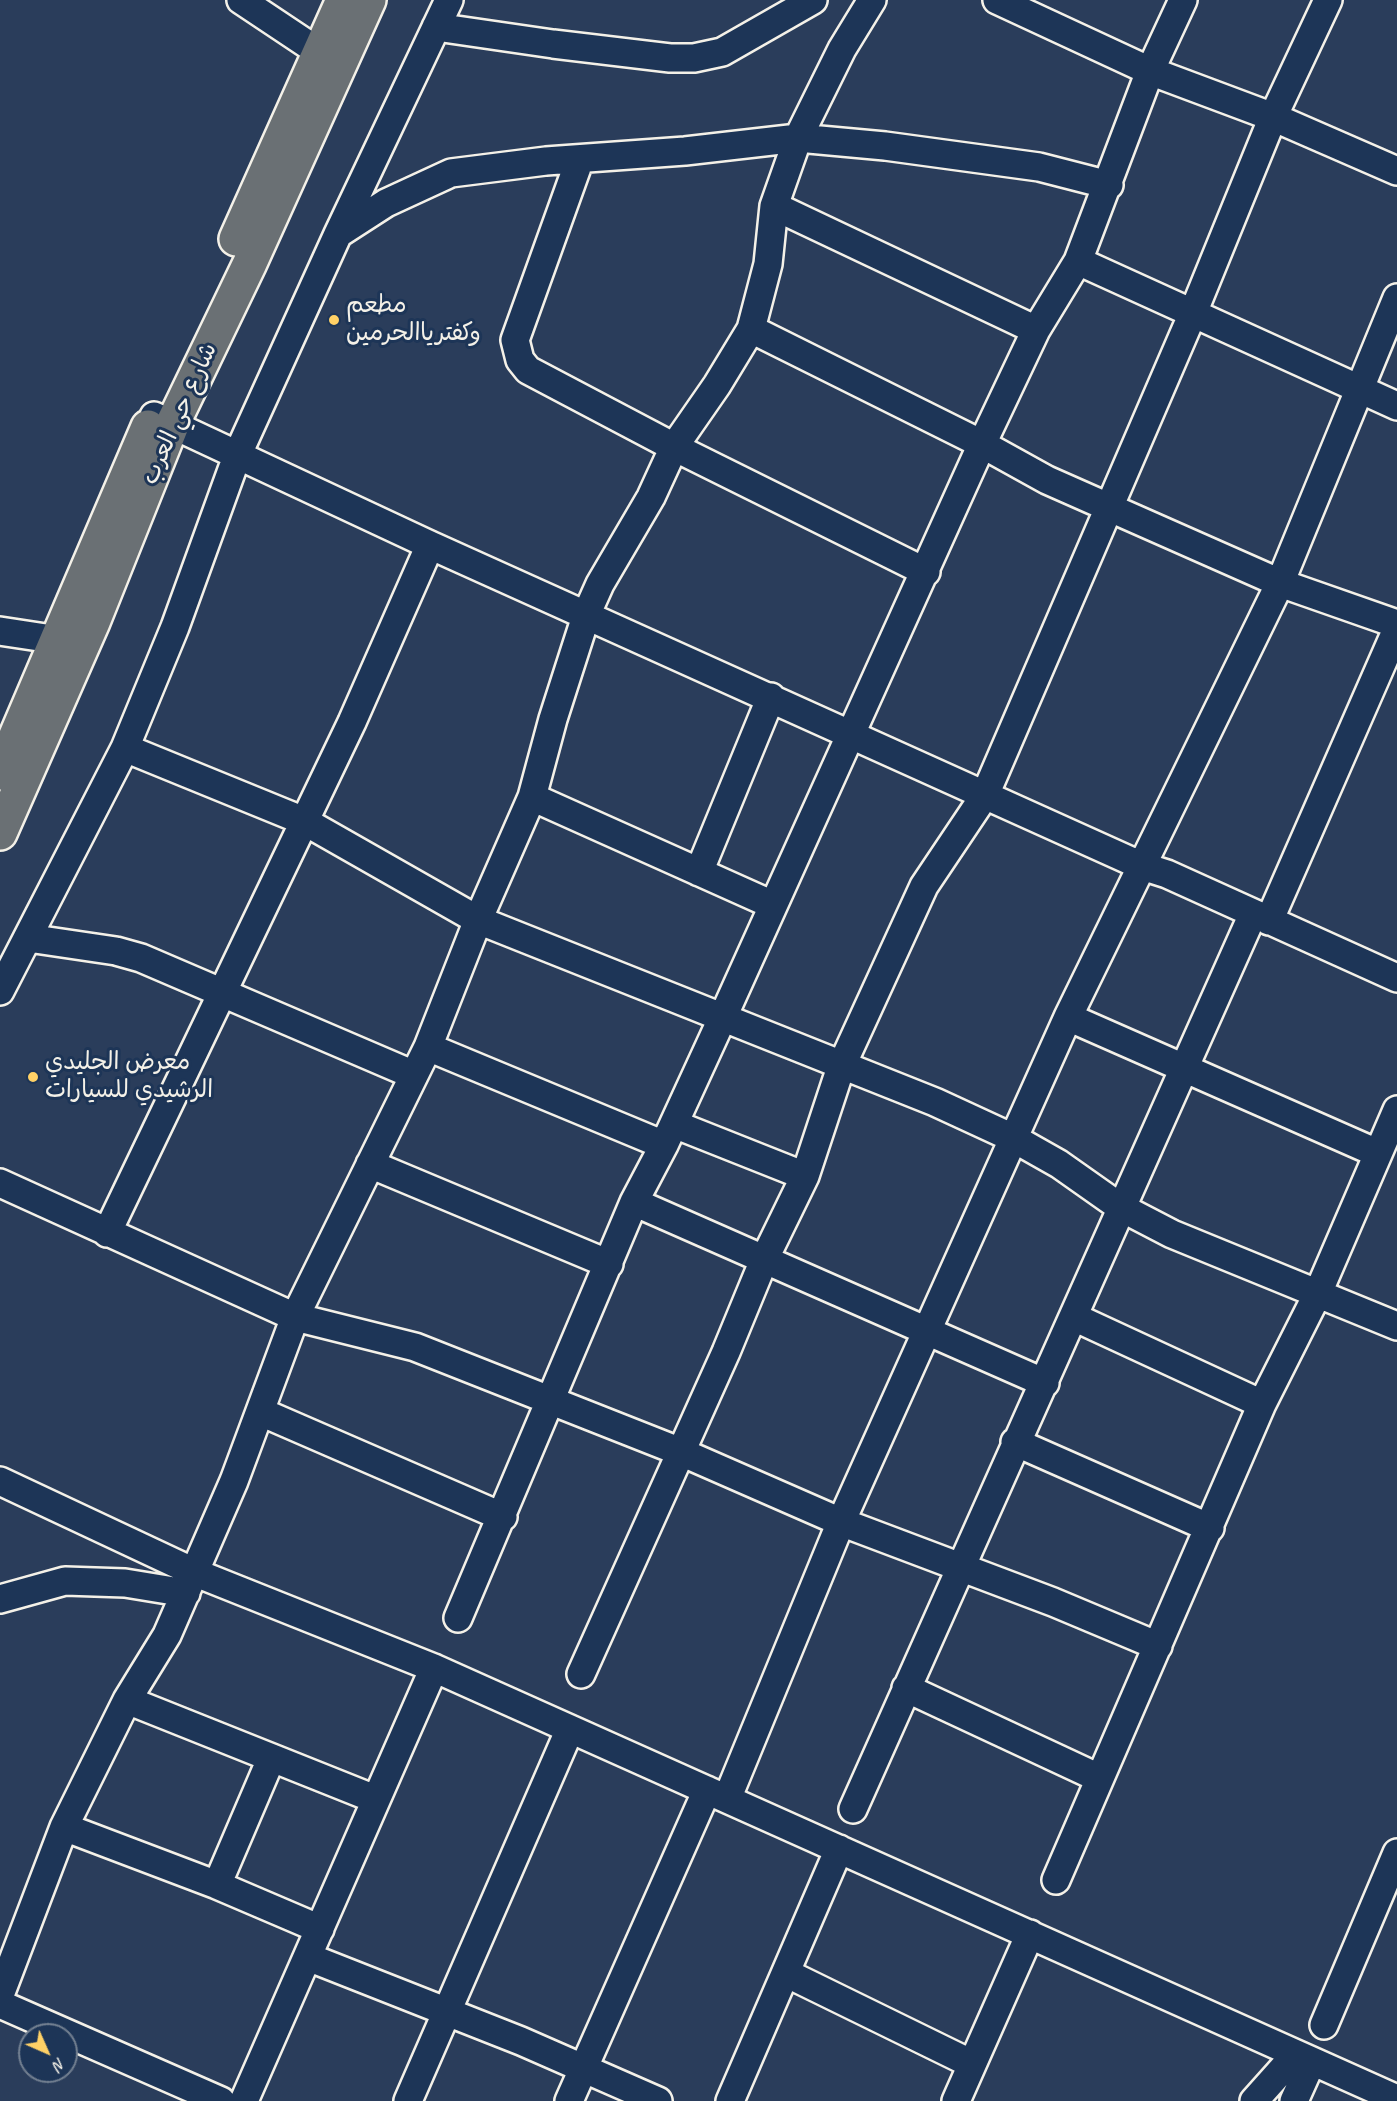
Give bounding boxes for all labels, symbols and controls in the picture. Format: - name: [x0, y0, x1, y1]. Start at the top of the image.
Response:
- place label: مطعم وكفترياالحرمين: [346, 292, 481, 348]
- marker: مطعم وكفترياالحرمين: [327, 313, 341, 327]
- street label: شارع حي العرب: [136, 339, 224, 489]
- place label: معرض الجليدي الرشيدي للسيارات: [45, 1049, 213, 1105]
- marker: معرض الجليدي الرشيدي للسيارات: [26, 1070, 40, 1084]
- north arrow: [18, 2023, 78, 2083]
- text: N: [49, 2054, 70, 2075]

